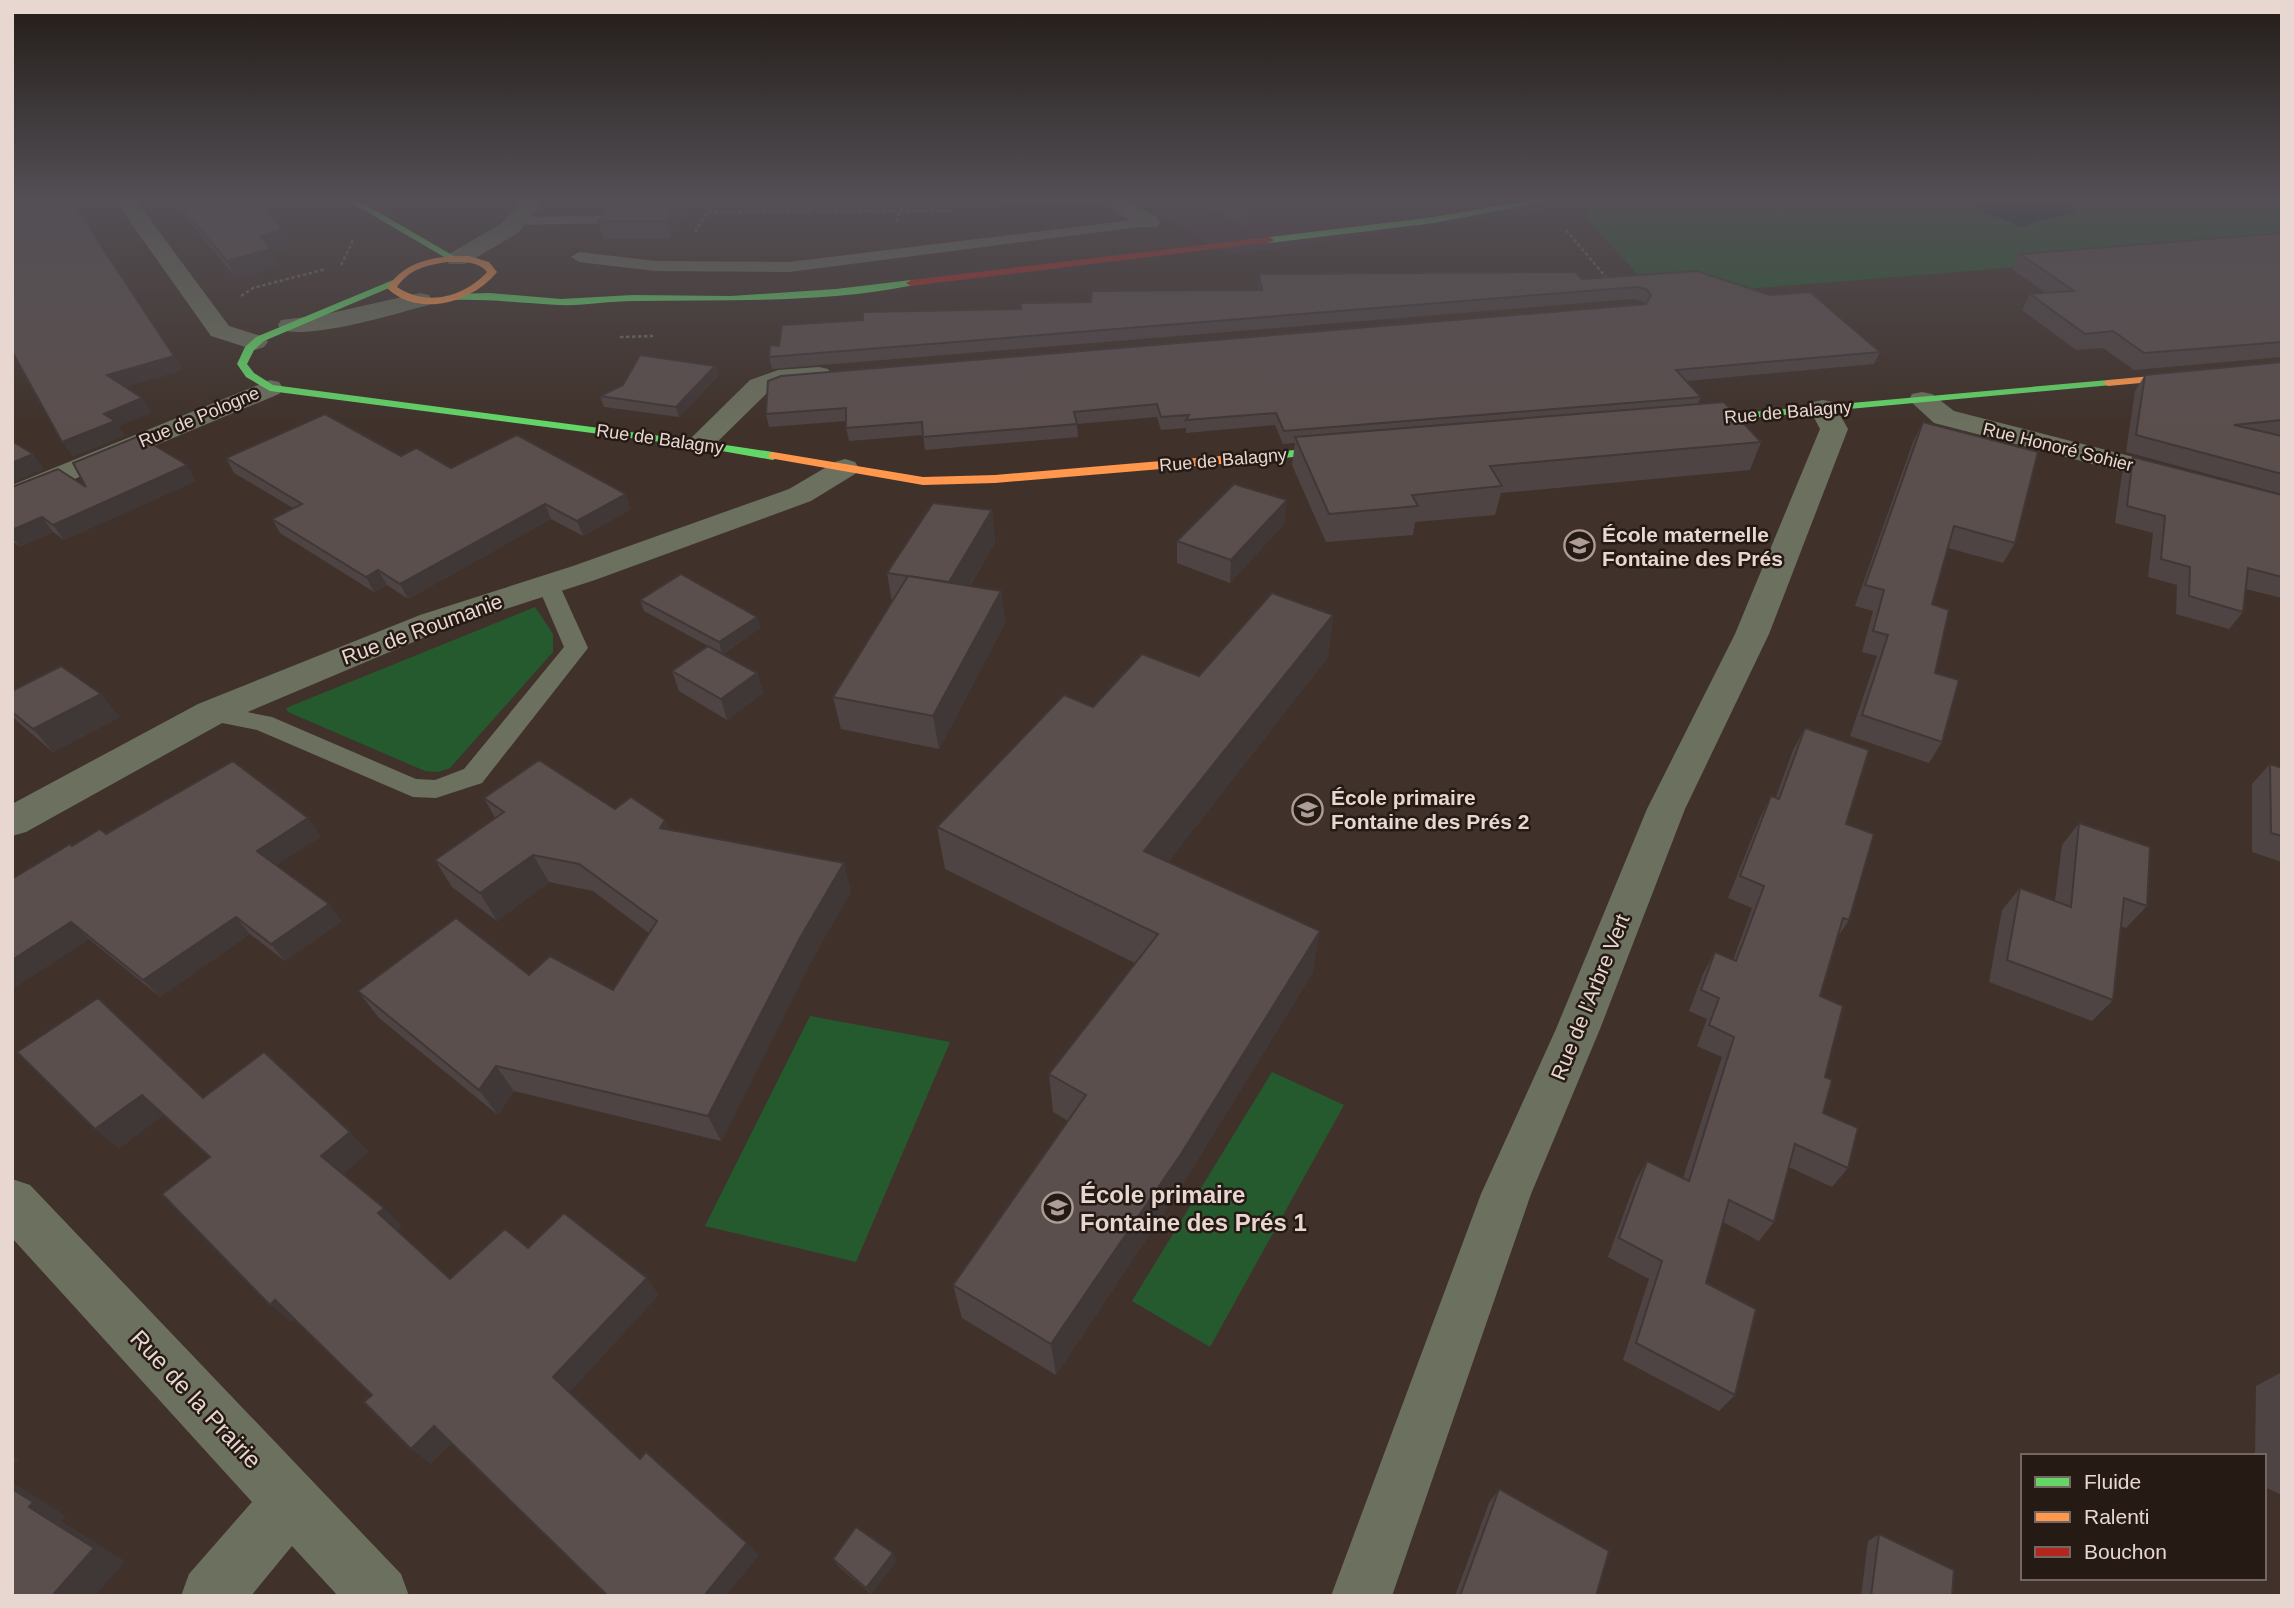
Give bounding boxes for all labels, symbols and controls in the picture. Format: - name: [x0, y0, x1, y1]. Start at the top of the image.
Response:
- street label: Rue de Pologne: [136, 383, 262, 451]
- street label: Rue de Balagny: [1723, 396, 1853, 428]
- street label: Rue Honoré Sohier: [1981, 419, 2135, 475]
- street label: Rue de Balagny: [595, 420, 725, 458]
- street label: Rue de Balagny: [1158, 444, 1288, 476]
- place label: École maternelle Fontaine des Prés: [1602, 523, 1783, 570]
- school or university icon: École maternelle Fontaine des Prés: [1562, 529, 1596, 563]
- street label: Rue de Roumanie: [339, 589, 505, 669]
- place label: École primaire Fontaine des Prés 2: [1331, 786, 1529, 833]
- school or university icon: École primaire Fontaine des Prés 2: [1291, 792, 1325, 826]
- street label: Rue de l'Arbre Vert: [1546, 911, 1634, 1083]
- place label: École primaire Fontaine des Prés 1: [1080, 1181, 1307, 1236]
- school or university icon: École primaire Fontaine des Prés 1: [1040, 1191, 1074, 1225]
- street label: Rue de la Prairie: [125, 1324, 267, 1474]
- legend: [2021, 1454, 2266, 1580]
- text: Fluide: [2084, 1470, 2141, 1493]
- text: Ralenti: [2084, 1505, 2149, 1528]
- text: Bouchon: [2084, 1540, 2167, 1563]

